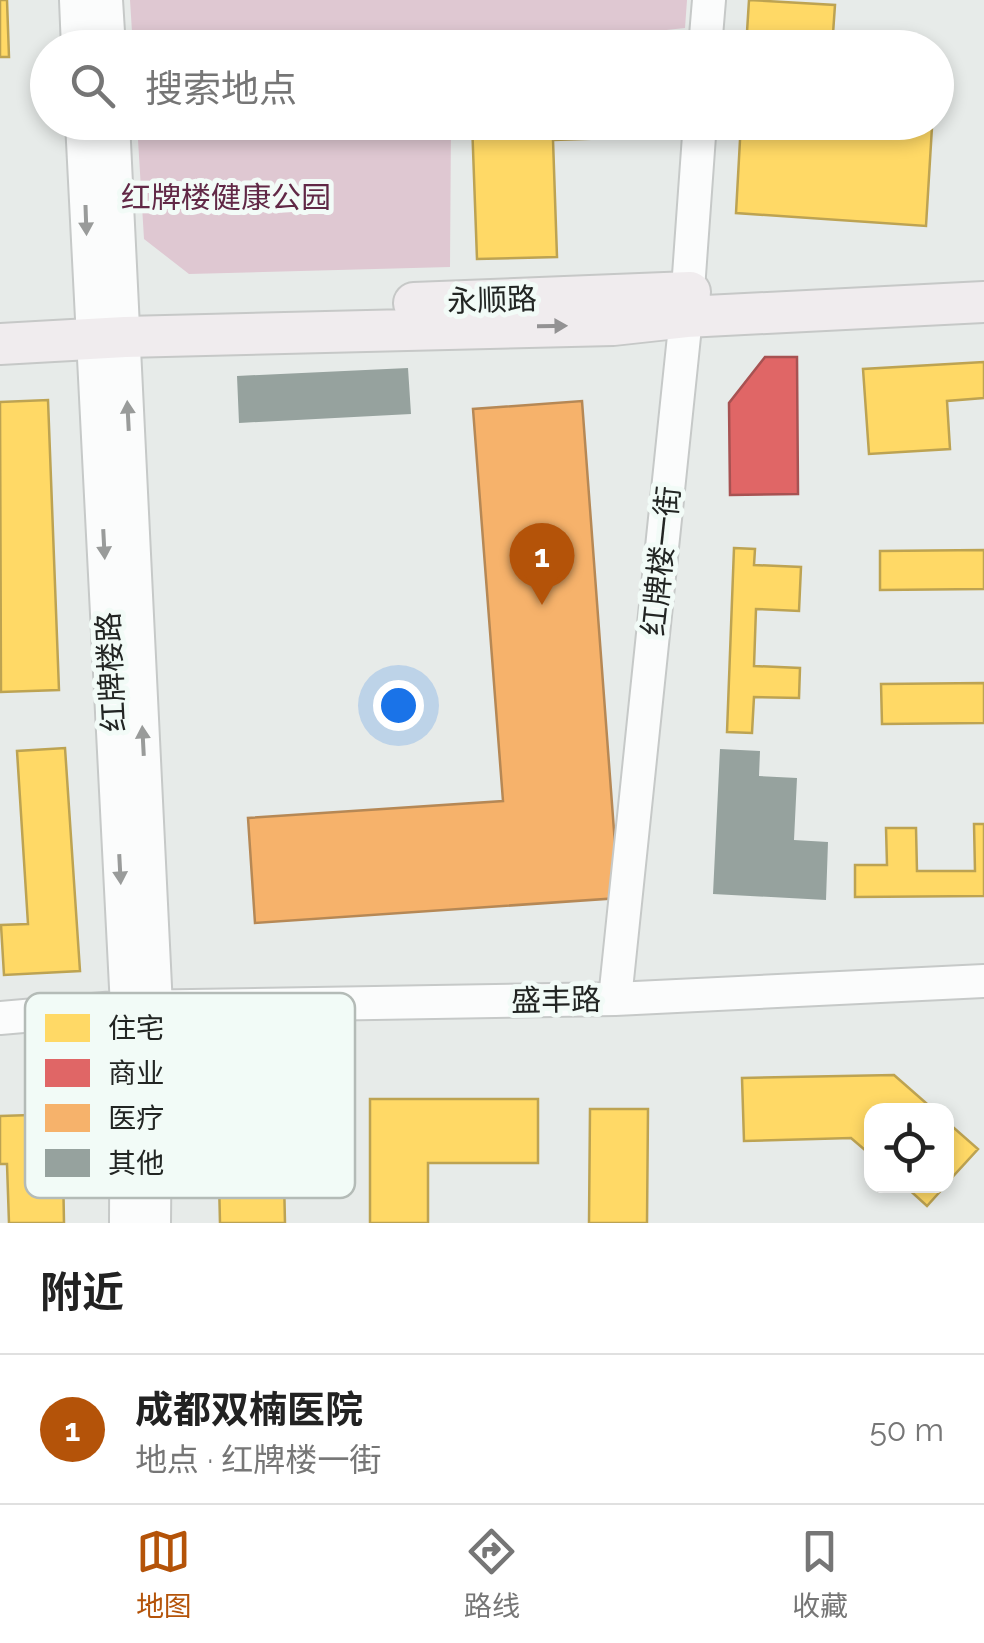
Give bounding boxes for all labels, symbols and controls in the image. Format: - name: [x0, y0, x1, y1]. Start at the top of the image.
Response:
- search box: [30, 30, 954, 140]
- icon: search: [65, 58, 120, 113]
- text: 搜索地点: [145, 66, 297, 111]
- park label: 红牌楼健康公园: [121, 180, 331, 215]
- one-way arrow: [78, 204, 94, 236]
- street label: 永顺路: [446, 281, 538, 319]
- one-way arrow: [537, 318, 569, 334]
- one-way arrow: [120, 400, 136, 432]
- street label: 红牌楼一街: [636, 485, 686, 637]
- pin: 1: [510, 522, 574, 605]
- one-way arrow: [96, 529, 112, 561]
- street label: 红牌楼路: [90, 611, 132, 733]
- your location: [373, 680, 424, 731]
- one-way arrow: [135, 724, 151, 756]
- one-way arrow: [113, 853, 129, 885]
- street label: 盛丰路: [511, 982, 601, 1018]
- legend: [25, 993, 355, 1198]
- text: 住宅: [108, 1012, 164, 1045]
- text: 商业: [108, 1057, 164, 1090]
- text: 医疗: [108, 1102, 164, 1135]
- map controls: [864, 1103, 954, 1193]
- button: locate: [864, 1103, 954, 1193]
- text: 其他: [108, 1147, 164, 1180]
- text: 附近: [40, 1268, 124, 1317]
- text: 成都双楠医院: [135, 1387, 363, 1432]
- text: 1: [65, 1411, 80, 1448]
- text: 50 m: [869, 1411, 944, 1448]
- text: 地点 · 红牌楼一街: [135, 1441, 381, 1478]
- tab: 地图: [136, 1524, 192, 1624]
- tab: 路线: [464, 1524, 520, 1624]
- tab: 收藏: [792, 1524, 848, 1624]

